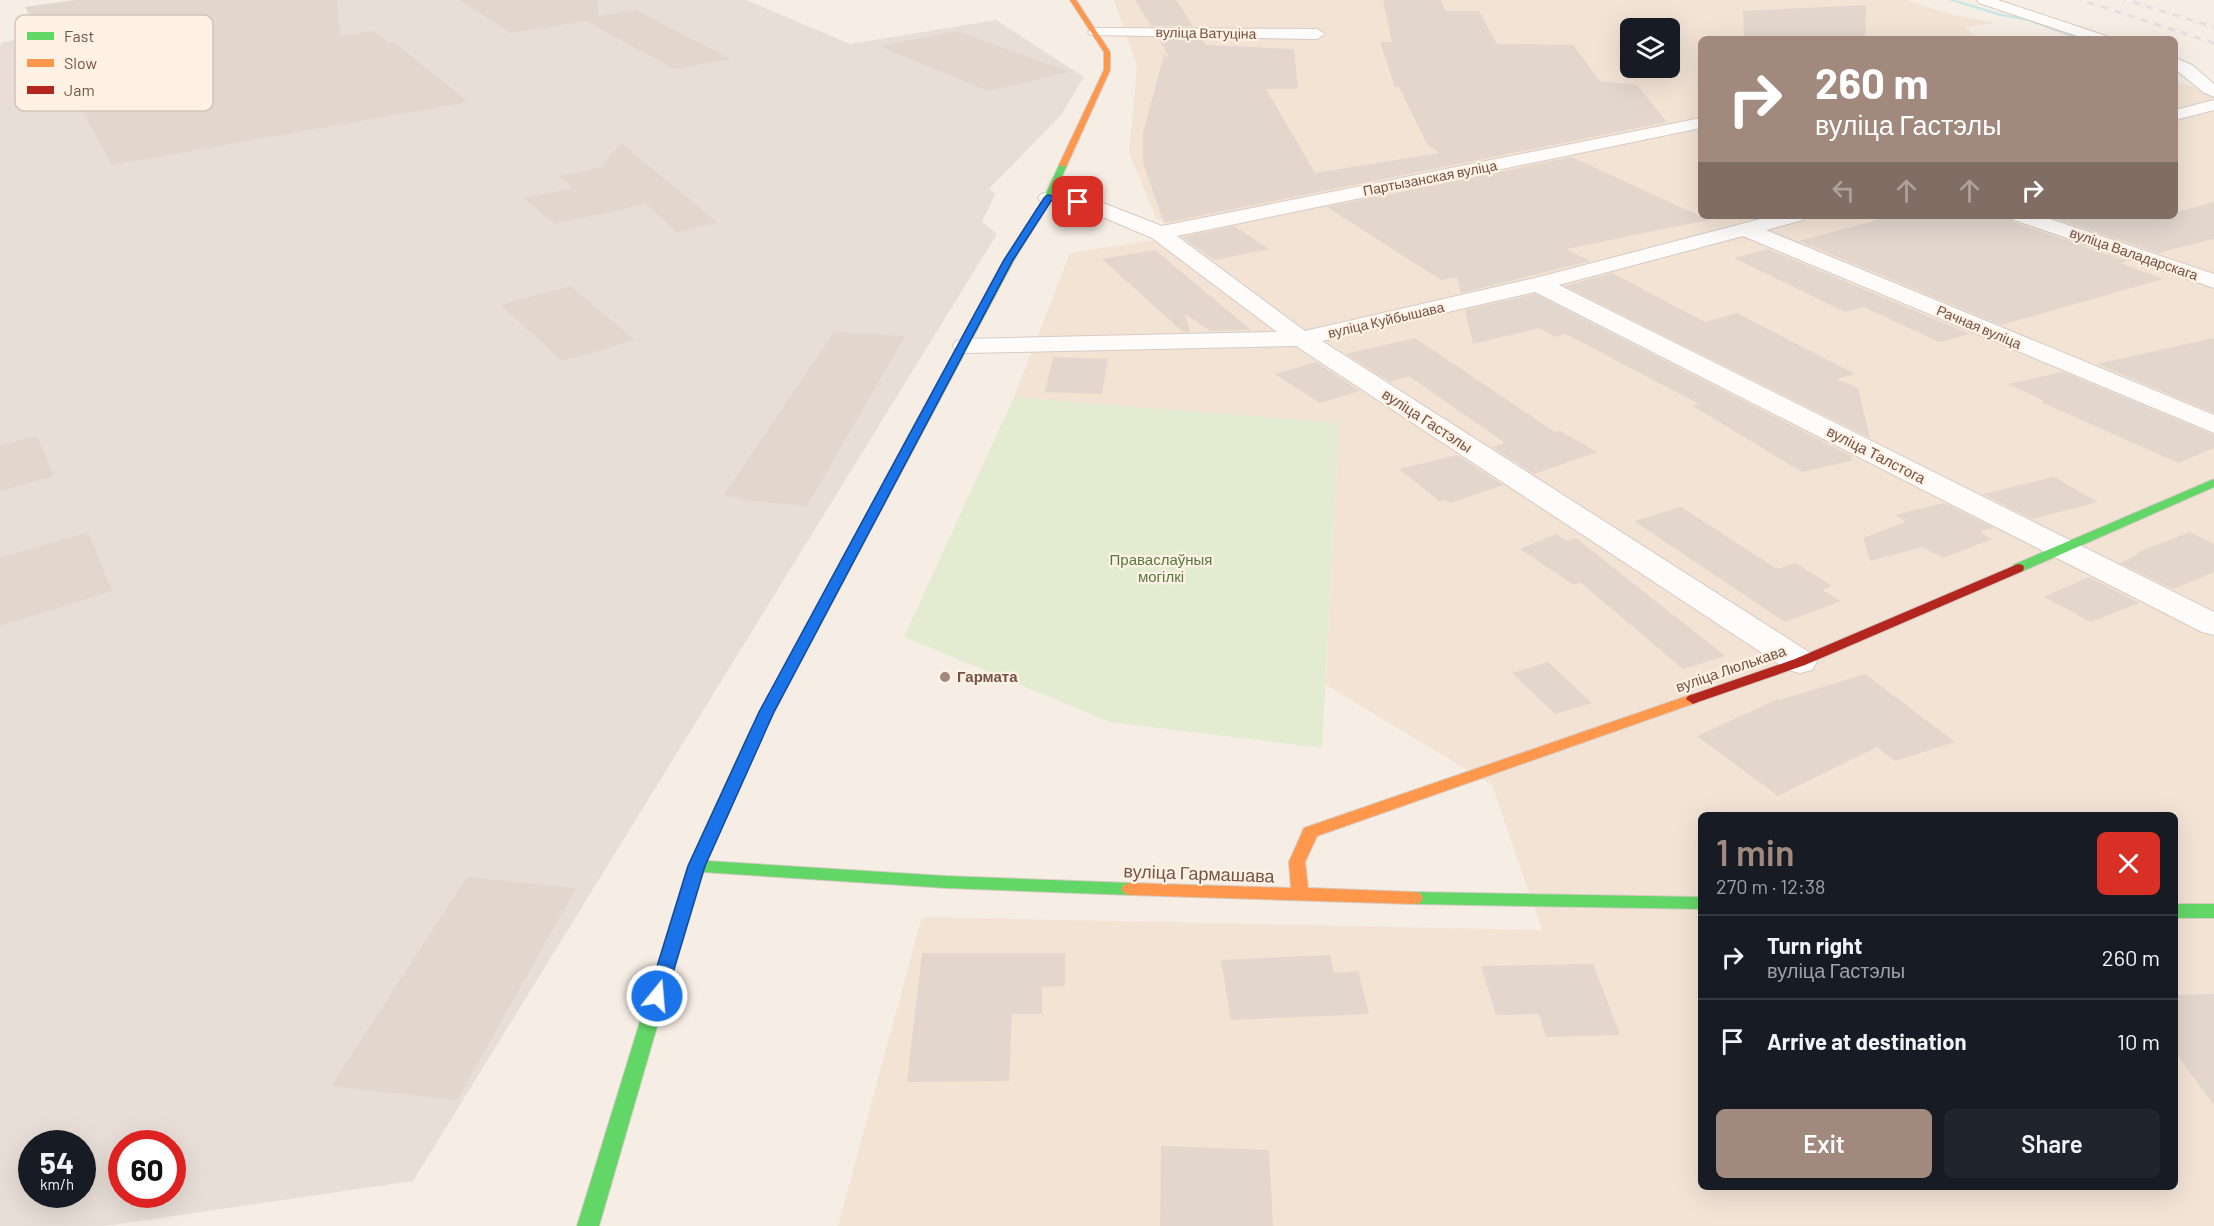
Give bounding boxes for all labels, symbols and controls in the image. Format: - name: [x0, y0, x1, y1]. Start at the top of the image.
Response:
- legend: [15, 15, 213, 111]
- map controls: [1620, 18, 1680, 78]
- button: layers: [1620, 18, 1680, 78]
- street label: вуліца Ватуціна: [1155, 23, 1257, 42]
- text: Fast: [64, 26, 94, 45]
- text: Slow: [64, 53, 97, 72]
- text: 260 m: [1815, 57, 1928, 107]
- icon: right: [1716, 60, 1794, 138]
- text: Jam: [64, 80, 95, 99]
- text: вуліца Гастэлы: [1815, 108, 2002, 140]
- street label: Партызанская вуліца: [1361, 156, 1499, 199]
- icon: left: [1827, 174, 1860, 207]
- icon: ahead: [1890, 174, 1923, 207]
- icon: ahead: [1953, 174, 1986, 207]
- icon: right: [2016, 174, 2049, 207]
- pin: [1052, 176, 1103, 227]
- icon: arrive: [1061, 185, 1094, 218]
- street label: вуліца Валадарскага: [2068, 224, 2201, 283]
- street label: вуліца Куйбышава: [1326, 298, 1446, 341]
- street label: Рачная вуліца: [1934, 301, 2024, 352]
- street label: вуліца Гастэлы: [1379, 384, 1476, 456]
- street label: вуліца Талстога: [1824, 421, 1929, 487]
- park label: Праваслаўныя могілкі: [1110, 550, 1212, 585]
- street label: вуліца Люлькава: [1673, 641, 1789, 695]
- place label: Гармата: [957, 667, 1018, 685]
- marker: Гармата: [938, 670, 952, 684]
- text: 1 min: [1716, 830, 1795, 873]
- button: close: [2097, 832, 2160, 895]
- street label: вуліца Гармашава: [1123, 859, 1276, 887]
- text: 270 m · 12:38: [1716, 874, 1825, 898]
- text: Turn right: [1767, 932, 1862, 958]
- icon: right: [1716, 941, 1749, 974]
- text: 260 m: [2102, 944, 2160, 970]
- text: вуліца Гастэлы: [1767, 958, 1905, 982]
- position arrow: [625, 964, 689, 1028]
- icon: arrive: [1716, 1025, 1749, 1058]
- text: Arrive at destination: [1767, 1028, 1966, 1054]
- text: 10 m: [2117, 1028, 2160, 1054]
- button: Exit: [1716, 1109, 1932, 1178]
- button: Share: [1944, 1109, 2160, 1178]
- speed limit sign: 60: [108, 1130, 186, 1208]
- text: 54: [40, 1144, 74, 1180]
- text: km/h: [40, 1175, 74, 1193]

